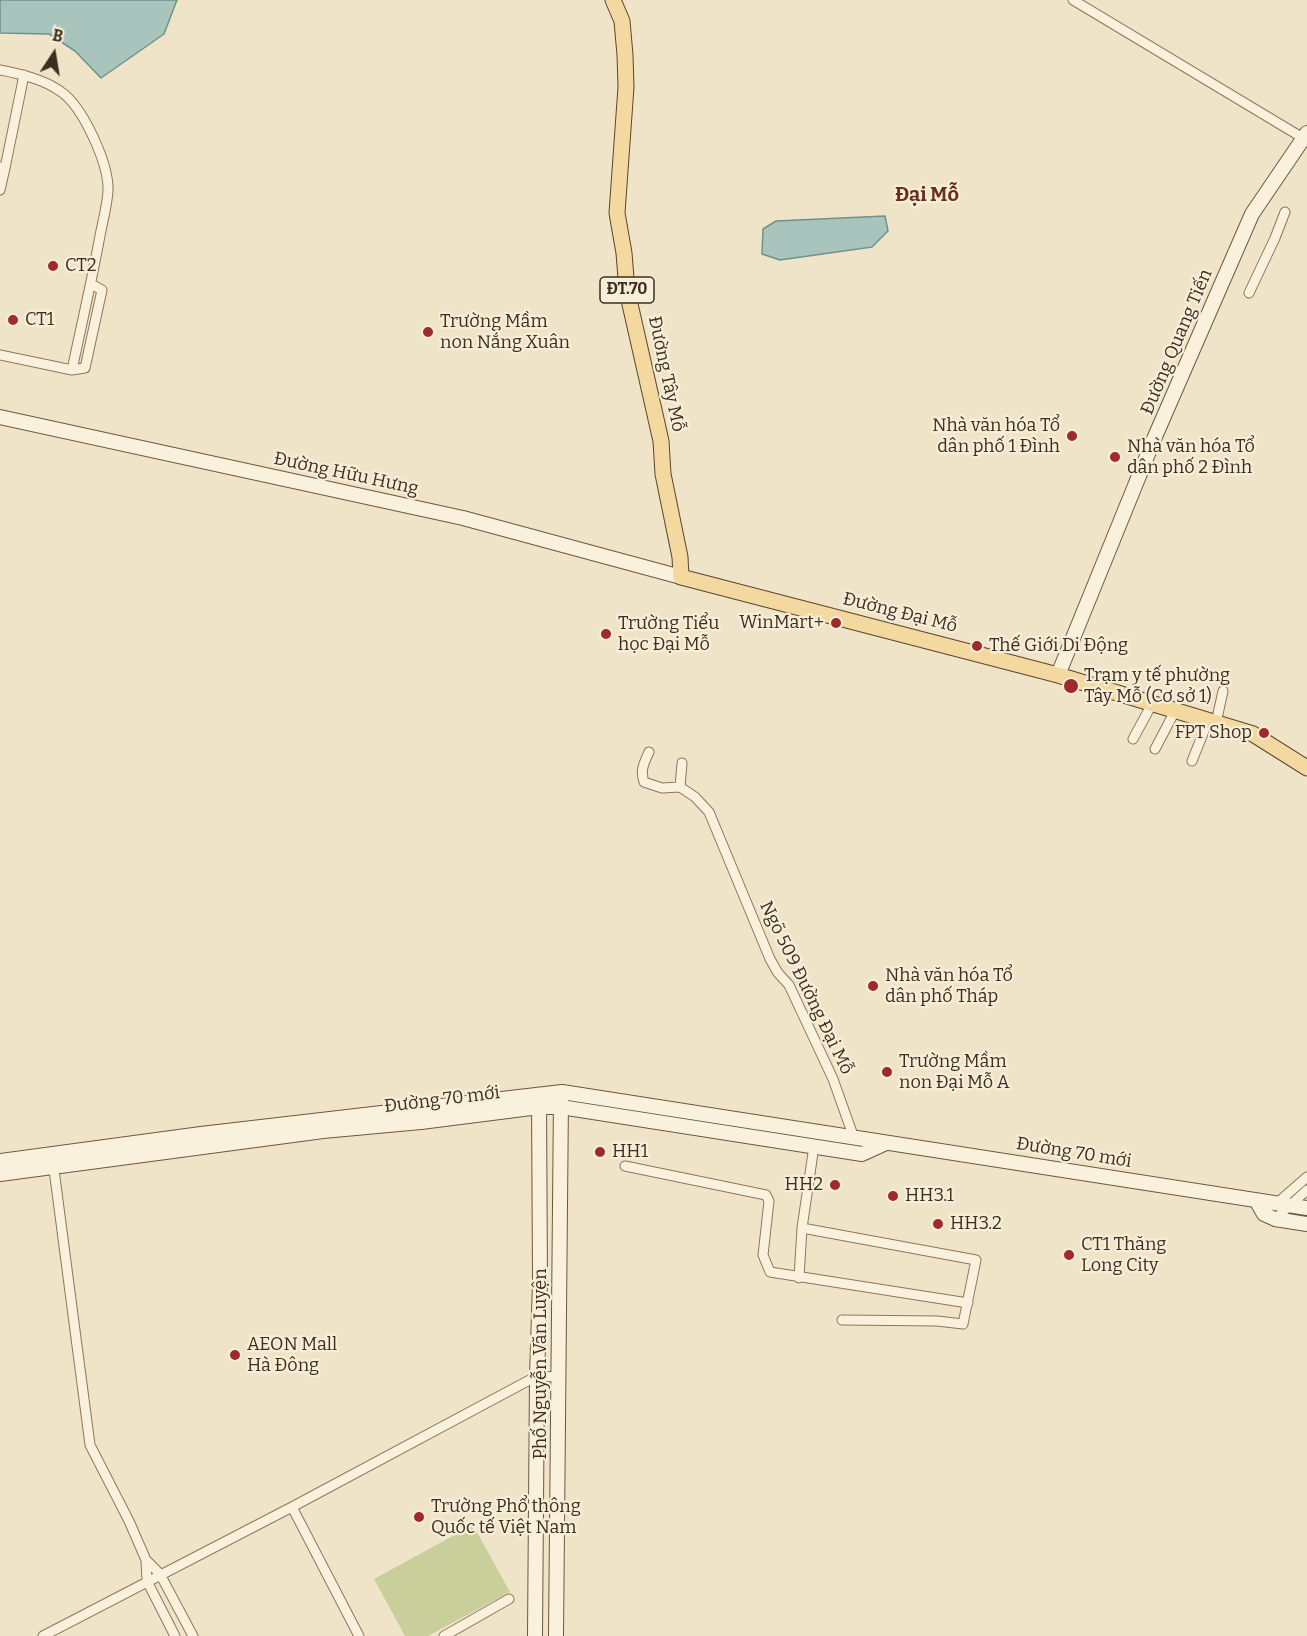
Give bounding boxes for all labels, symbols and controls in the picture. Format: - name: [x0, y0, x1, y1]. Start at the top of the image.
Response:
- north arrow: [24, 24, 84, 84]
- text: B: [51, 26, 65, 46]
- district label: Đại Mỗ: [895, 183, 959, 207]
- place label: CT2: [65, 255, 96, 277]
- marker: CT2: [46, 259, 60, 273]
- street label: Đường Quang Tiến: [1137, 266, 1217, 418]
- road number: ĐT.70: [600, 277, 654, 303]
- place label: CT1: [25, 309, 54, 331]
- place label: Trường Mầm non Nắng Xuân: [440, 311, 570, 354]
- marker: CT1: [6, 313, 20, 327]
- street label: Đường Tây Mỗ: [643, 314, 689, 434]
- marker: Trường Mầm non Nắng Xuân: [421, 325, 435, 339]
- place label: Nhà văn hóa Tổ dân phố 1 Đình: [932, 415, 1060, 458]
- marker: Nhà văn hóa Tổ dân phố 1 Đình: [1065, 429, 1079, 443]
- place label: Nhà văn hóa Tổ dân phố 2 Đình: [1127, 436, 1255, 478]
- street label: Đường Hữu Hưng: [272, 448, 420, 500]
- marker: Nhà văn hóa Tổ dân phố 2 Đình: [1108, 450, 1122, 464]
- street label: Đường Đại Mỗ: [841, 588, 959, 638]
- place label: WinMart+: [739, 612, 824, 634]
- place label: Trường Tiểu học Đại Mỗ: [618, 613, 719, 656]
- marker: WinMart+: [829, 616, 843, 630]
- marker: Trường Tiểu học Đại Mỗ: [599, 627, 613, 641]
- place label: Thế Giới Di Động: [989, 635, 1128, 657]
- marker: Thế Giới Di Động: [970, 639, 984, 653]
- place label: Trạm y tế phường Tây Mỗ (Cơ sở 1): [1084, 665, 1230, 708]
- marker: Trạm y tế phường Tây Mỗ (Cơ sở 1): [1062, 677, 1080, 695]
- place label: FPT Shop: [1175, 722, 1252, 744]
- marker: FPT Shop: [1257, 726, 1271, 740]
- street label: Ngõ 509 Đường Đại Mỗ: [755, 898, 857, 1078]
- place label: Nhà văn hóa Tổ dân phố Tháp: [885, 965, 1013, 1008]
- marker: Nhà văn hóa Tổ dân phố Tháp: [866, 979, 880, 993]
- place label: Trường Mầm non Đại Mỗ A: [899, 1051, 1010, 1094]
- marker: Trường Mầm non Đại Mỗ A: [880, 1065, 894, 1079]
- street label: Đường 70 mới: [383, 1082, 501, 1118]
- street label: Đường 70 mới: [1015, 1133, 1133, 1173]
- place label: HH1: [612, 1141, 648, 1163]
- marker: HH1: [593, 1145, 607, 1159]
- place label: HH2: [785, 1174, 823, 1196]
- marker: HH2: [828, 1178, 842, 1192]
- place label: HH3.1: [905, 1185, 954, 1207]
- marker: HH3.1: [886, 1189, 900, 1203]
- place label: HH3.2: [950, 1213, 1002, 1235]
- marker: HH3.2: [931, 1217, 945, 1231]
- place label: CT1 Thăng Long City: [1081, 1234, 1166, 1276]
- marker: CT1 Thăng Long City: [1062, 1248, 1076, 1262]
- street label: Phố Nguyễn Văn Luyện: [530, 1268, 552, 1460]
- place label: AEON Mall Hà Đông: [247, 1334, 337, 1376]
- marker: AEON Mall Hà Đông: [228, 1348, 242, 1362]
- place label: Trường Phổ thông Quốc tế Việt Nam: [431, 1496, 581, 1538]
- marker: Trường Phổ thông Quốc tế Việt Nam: [412, 1510, 426, 1524]

